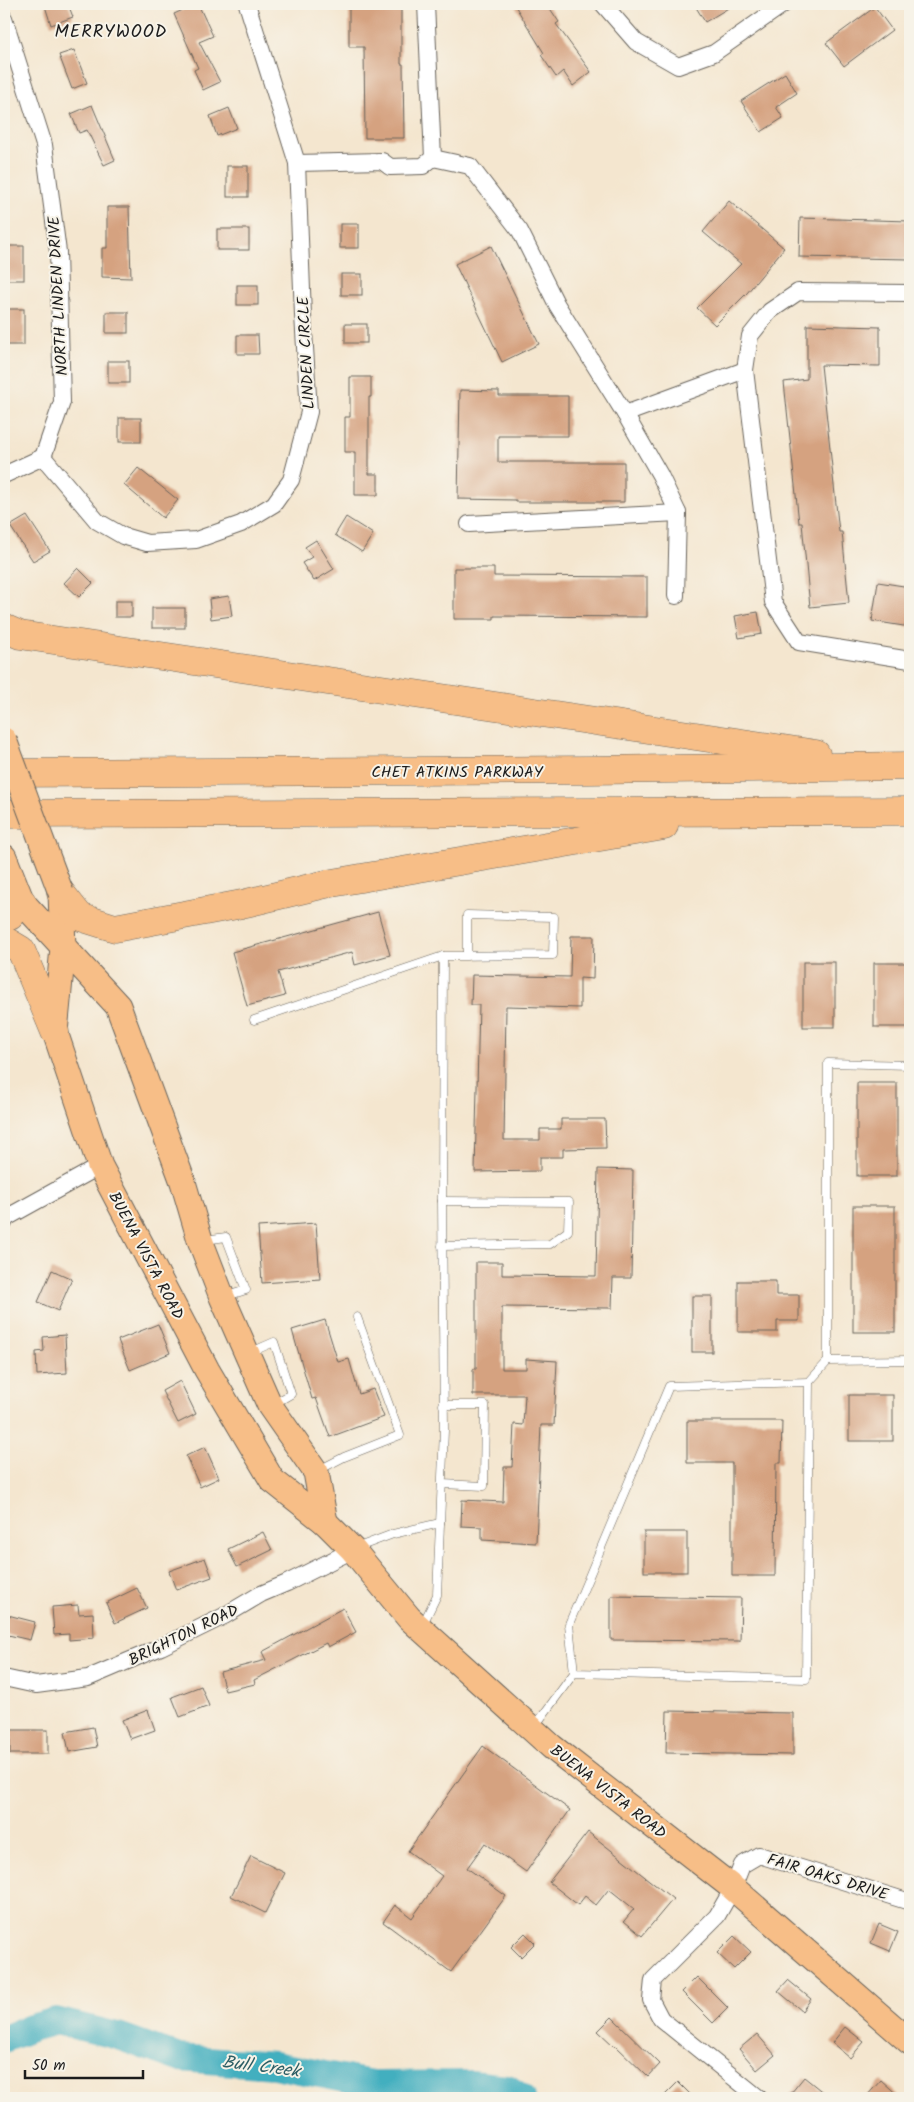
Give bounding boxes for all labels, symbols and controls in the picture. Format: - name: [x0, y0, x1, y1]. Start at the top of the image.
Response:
- district label: MERRYWOOD: [55, 18, 167, 47]
- street label: NORTH LINDEN DRIVE: [42, 215, 75, 376]
- street label: LINDEN CIRCLE: [291, 295, 322, 410]
- street label: CHET ATKINS PARKWAY: [371, 760, 544, 785]
- street label: BUENA VISTA ROAD: [101, 1187, 190, 1324]
- street label: BRIGHTON ROAD: [124, 1598, 243, 1673]
- street label: BUENA VISTA ROAD: [544, 1739, 672, 1846]
- street label: FAIR OAKS DRIVE: [764, 1847, 892, 1908]
- scale bar: [25, 2047, 142, 2079]
- water label: Bull Creek: [221, 2048, 304, 2087]
- text: 50 m: [32, 2054, 66, 2078]

